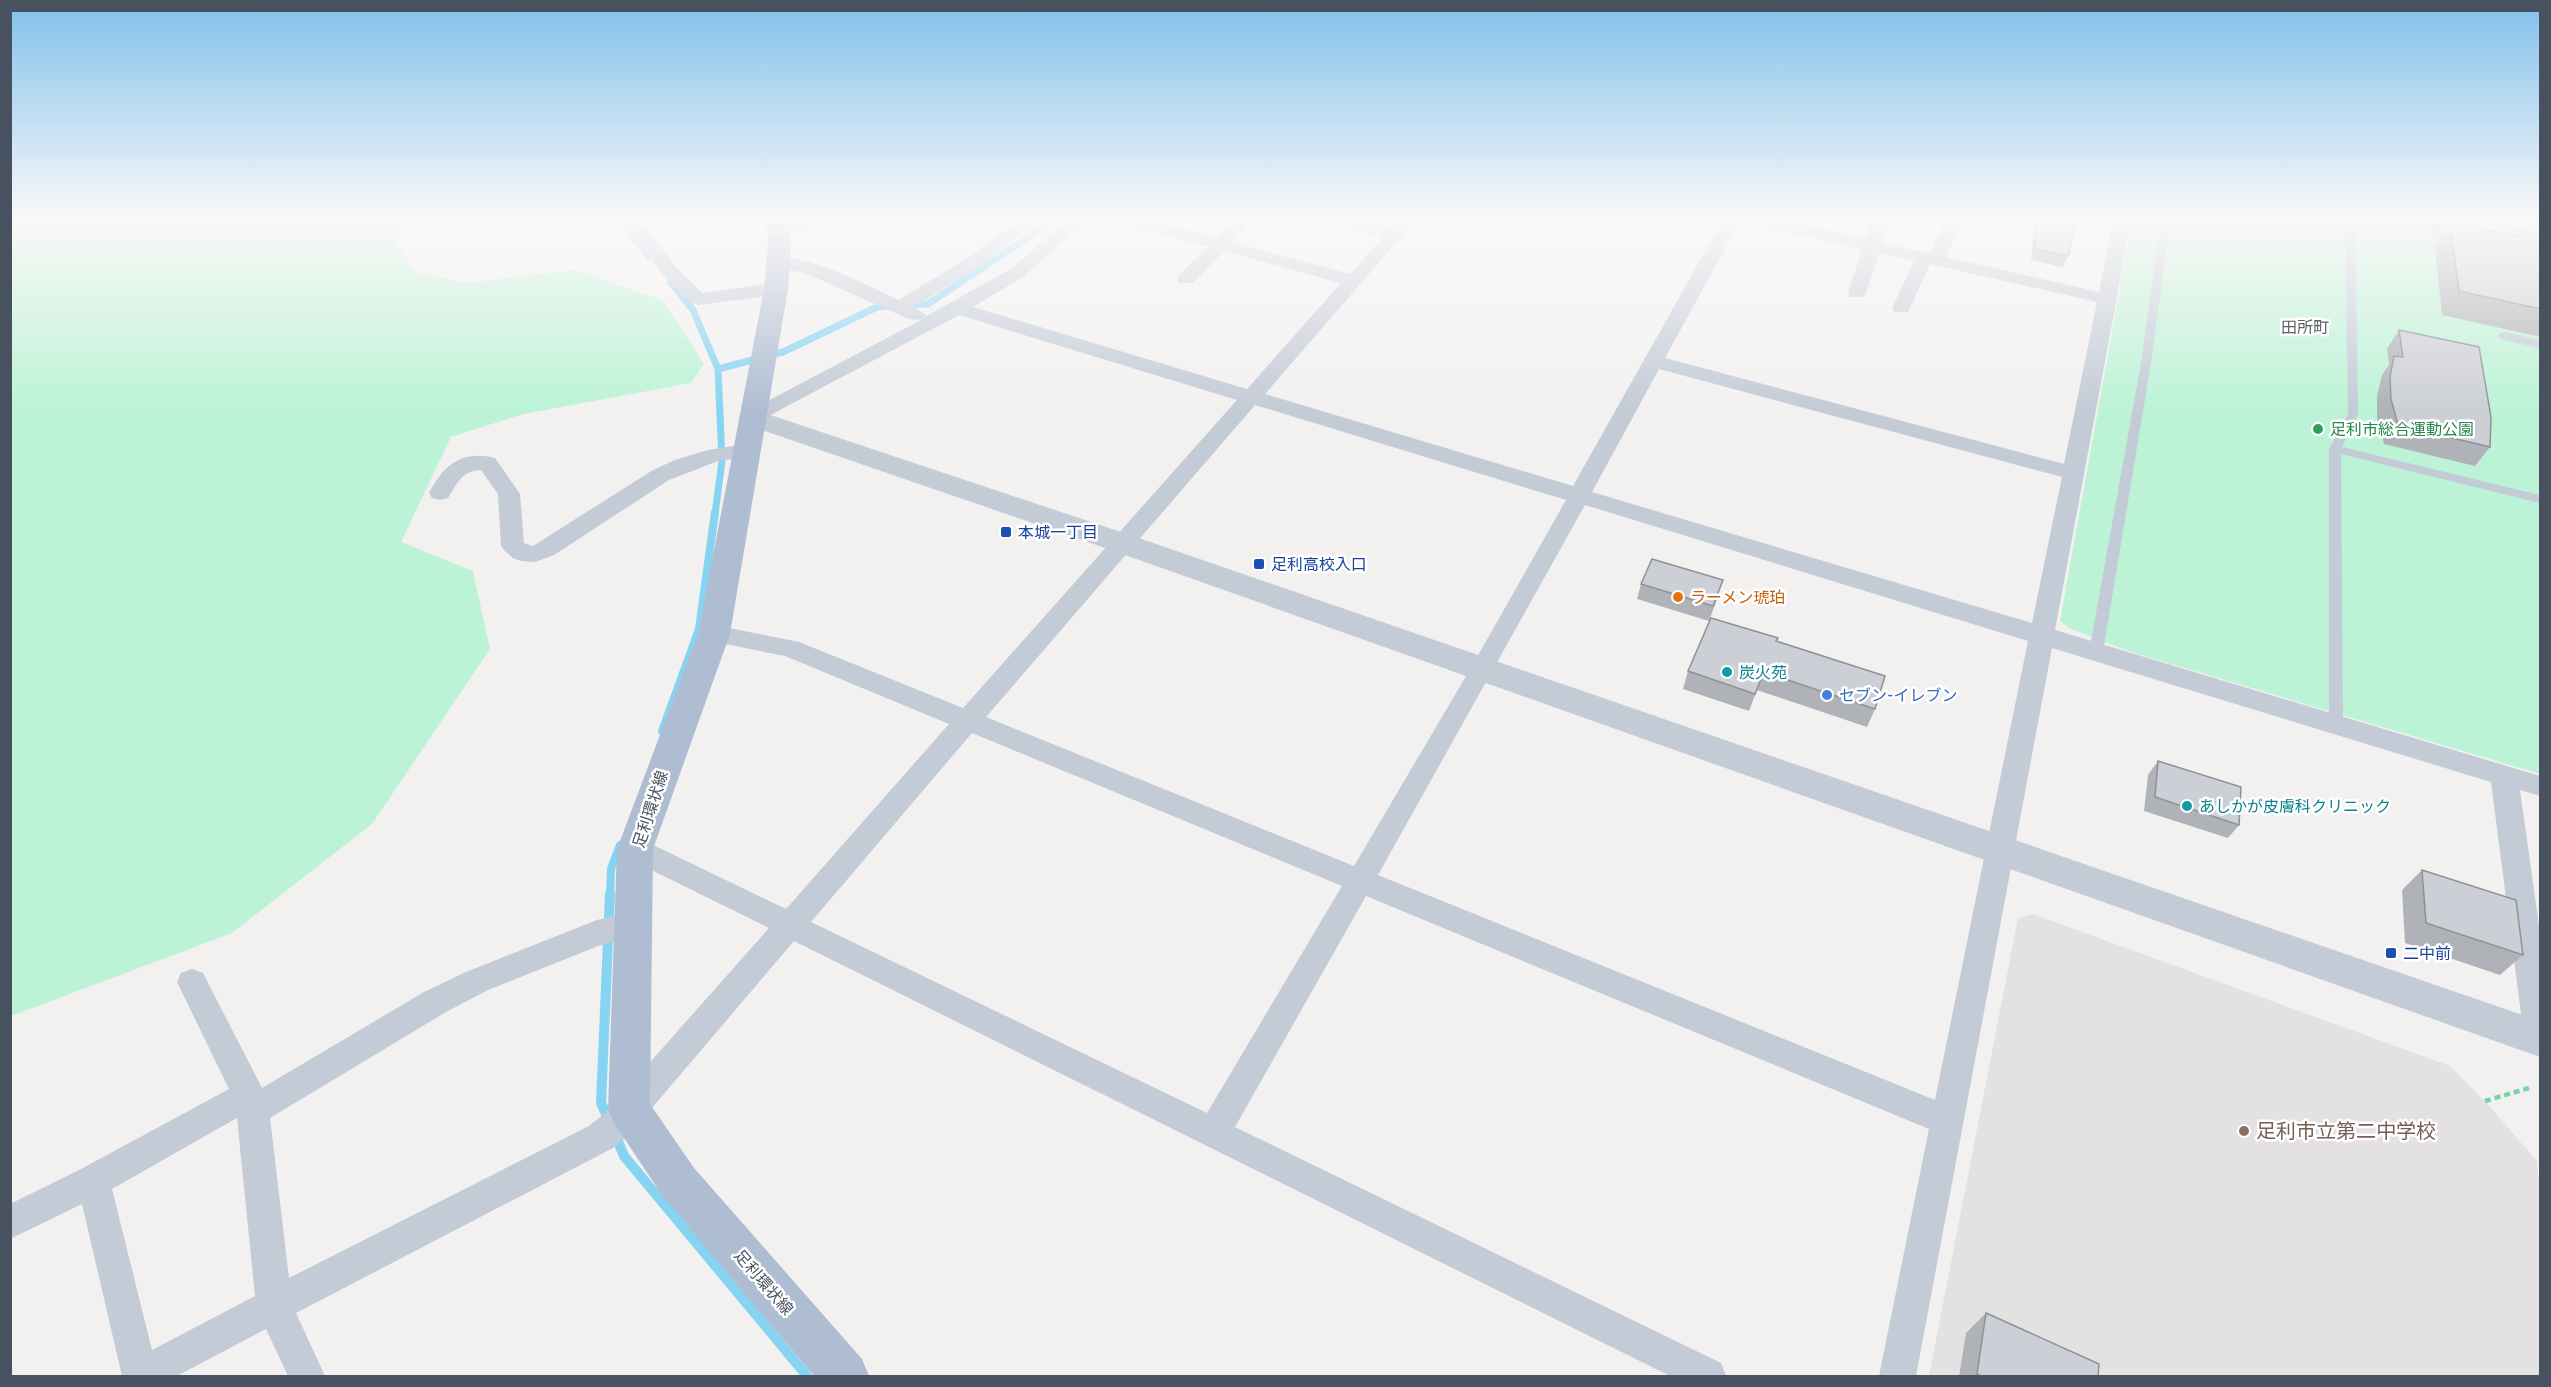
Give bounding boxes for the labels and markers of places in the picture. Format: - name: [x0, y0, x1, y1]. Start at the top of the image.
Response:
- place label: 足利市総合運動公園: [2330, 419, 2474, 439]
- marker: 足利市総合運動公園: [2311, 422, 2325, 436]
- place label: 本城一丁目: [1018, 522, 1098, 542]
- marker: 本城一丁目: [999, 525, 1013, 539]
- place label: 足利高校入口: [1271, 554, 1367, 574]
- marker: 足利高校入口: [1252, 557, 1266, 571]
- place label: ラーメン琥珀: [1690, 587, 1785, 607]
- marker: ラーメン琥珀: [1671, 590, 1685, 604]
- place label: 炭火苑: [1739, 662, 1787, 682]
- marker: 炭火苑: [1720, 665, 1734, 679]
- place label: セブン-イレブン: [1839, 685, 1957, 705]
- marker: セブン-イレブン: [1820, 688, 1834, 702]
- place label: あしかが皮膚科クリニック: [2199, 796, 2391, 816]
- marker: あしかが皮膚科クリニック: [2180, 799, 2194, 813]
- place label: 二中前: [2403, 943, 2451, 963]
- marker: 二中前: [2384, 946, 2398, 960]
- place label: 足利市立第二中学校: [2256, 1117, 2436, 1144]
- marker: 足利市立第二中学校: [2237, 1124, 2251, 1138]

